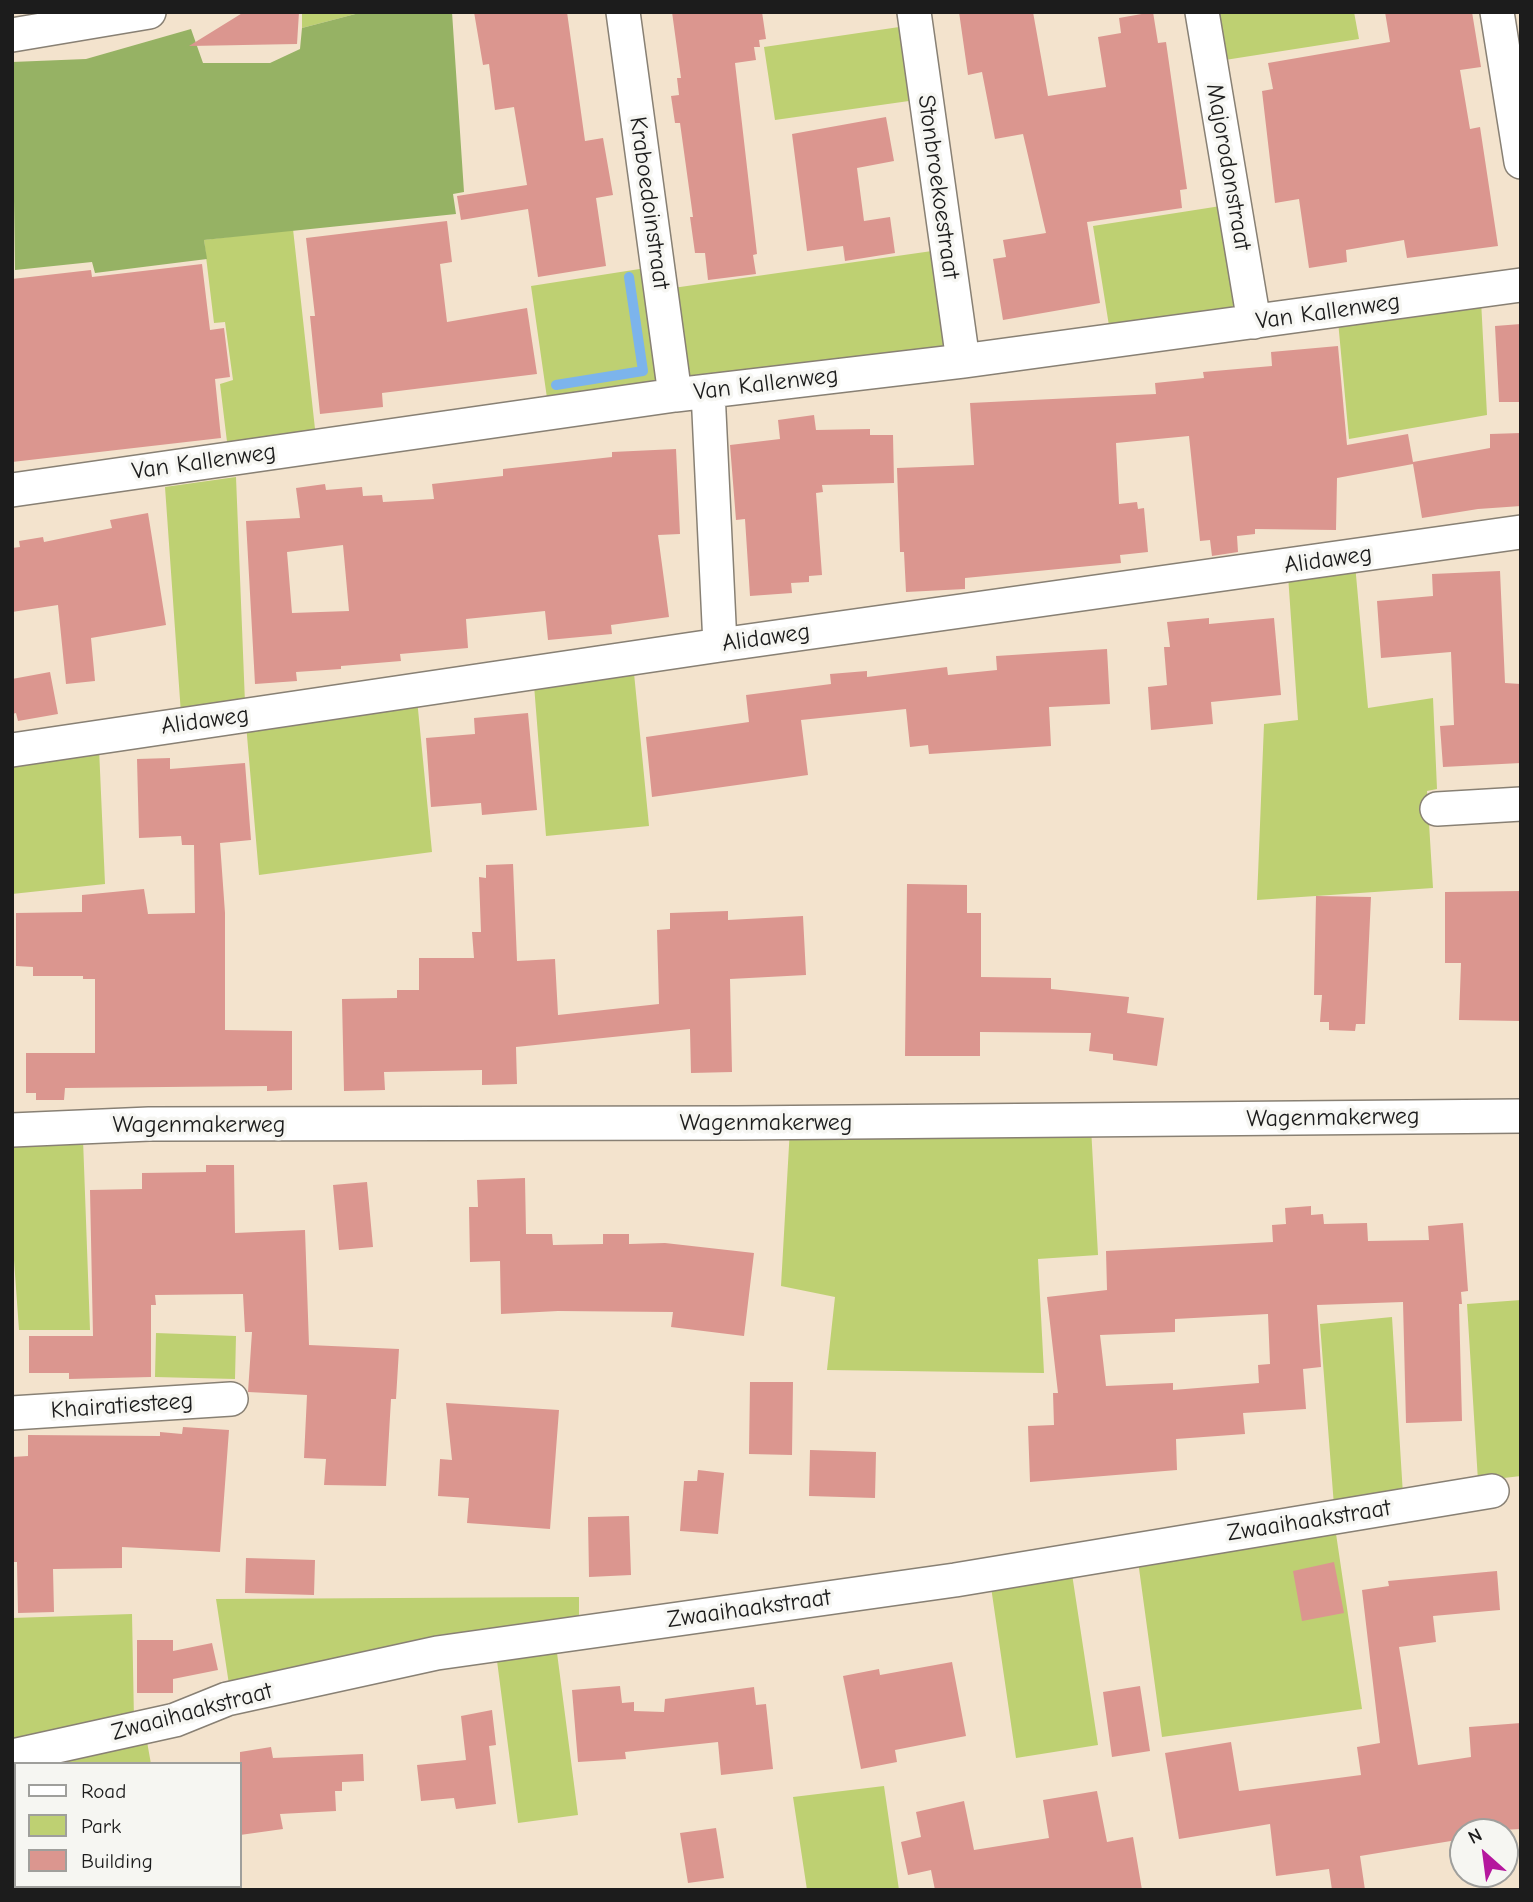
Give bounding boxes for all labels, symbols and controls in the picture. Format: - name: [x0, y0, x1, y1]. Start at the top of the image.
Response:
- street label: Majorodonstraat: [1199, 81, 1257, 253]
- street label: Stonbroekoestraat: [911, 93, 965, 281]
- street label: Kraboedoinstraat: [623, 115, 675, 291]
- street label: Van Kallenweg: [1254, 288, 1402, 336]
- street label: Van Kallenweg: [692, 361, 840, 407]
- street label: Van Kallenweg: [130, 438, 278, 486]
- street label: Alidaweg: [1282, 540, 1374, 580]
- street label: Alidaweg: [720, 618, 812, 658]
- street label: Alidaweg: [159, 701, 251, 741]
- street label: Wagenmakerweg: [1246, 1102, 1420, 1134]
- street label: Wagenmakerweg: [679, 1109, 853, 1137]
- street label: Wagenmakerweg: [112, 1111, 286, 1139]
- street label: Khairatiesteeg: [50, 1387, 194, 1425]
- street label: Zwaaihaakstraat: [1225, 1494, 1393, 1548]
- street label: Zwaaihaakstraat: [665, 1583, 833, 1635]
- street label: Zwaaihaakstraat: [109, 1677, 275, 1747]
- legend: [14, 1762, 242, 1888]
- text: Road: [81, 1779, 126, 1803]
- text: Park: [81, 1814, 121, 1838]
- north arrow: [1449, 1818, 1519, 1888]
- text: N: [1464, 1824, 1486, 1849]
- text: Building: [81, 1849, 153, 1873]

